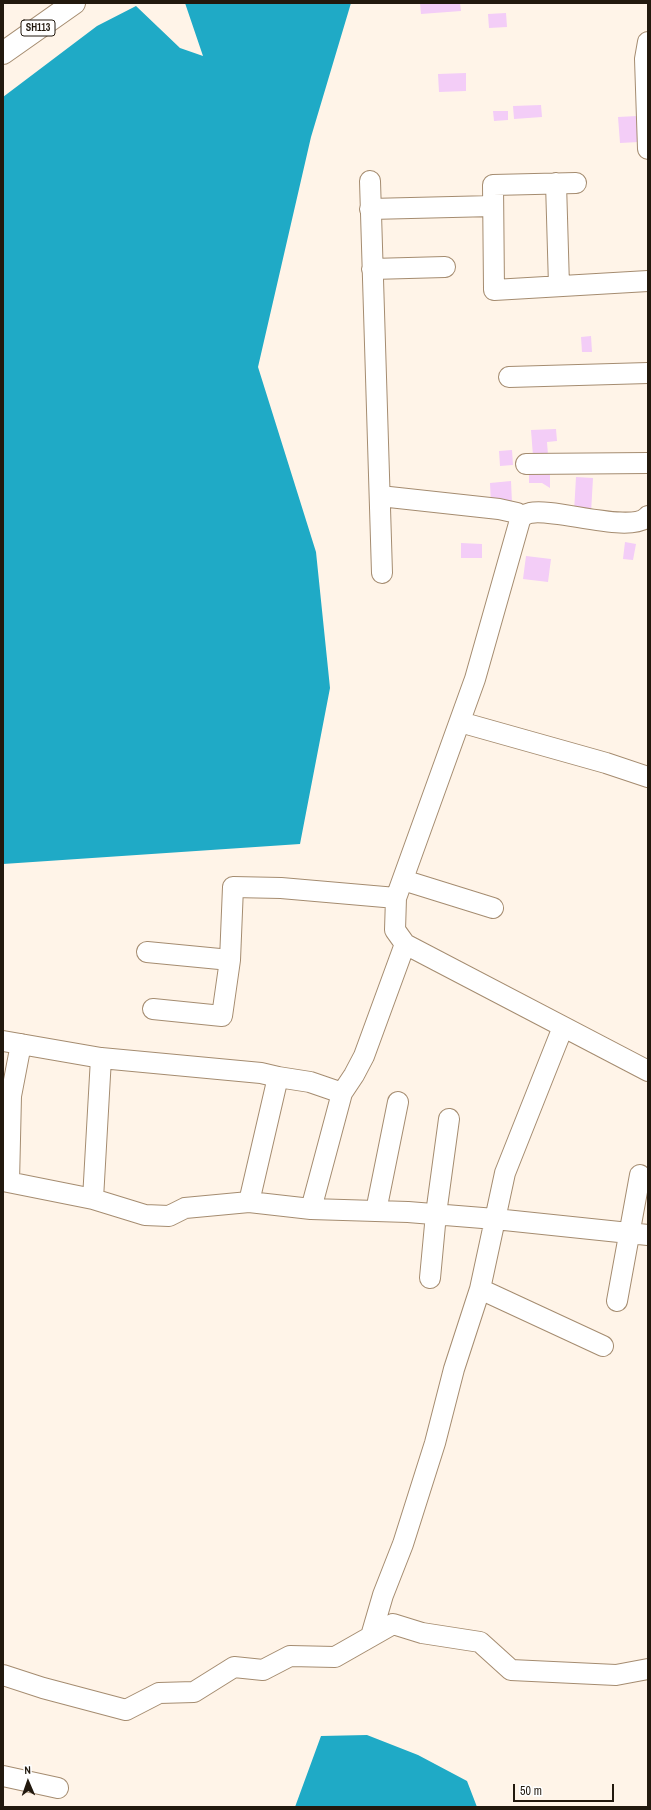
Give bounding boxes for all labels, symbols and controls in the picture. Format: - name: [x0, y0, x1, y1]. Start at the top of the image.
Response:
- road number: SH113: [21, 20, 55, 36]
- north arrow: [8, 1762, 48, 1802]
- text: N: [24, 1763, 31, 1777]
- scale bar: [515, 1776, 616, 1802]
- text: 50 m: [520, 1783, 542, 1799]

